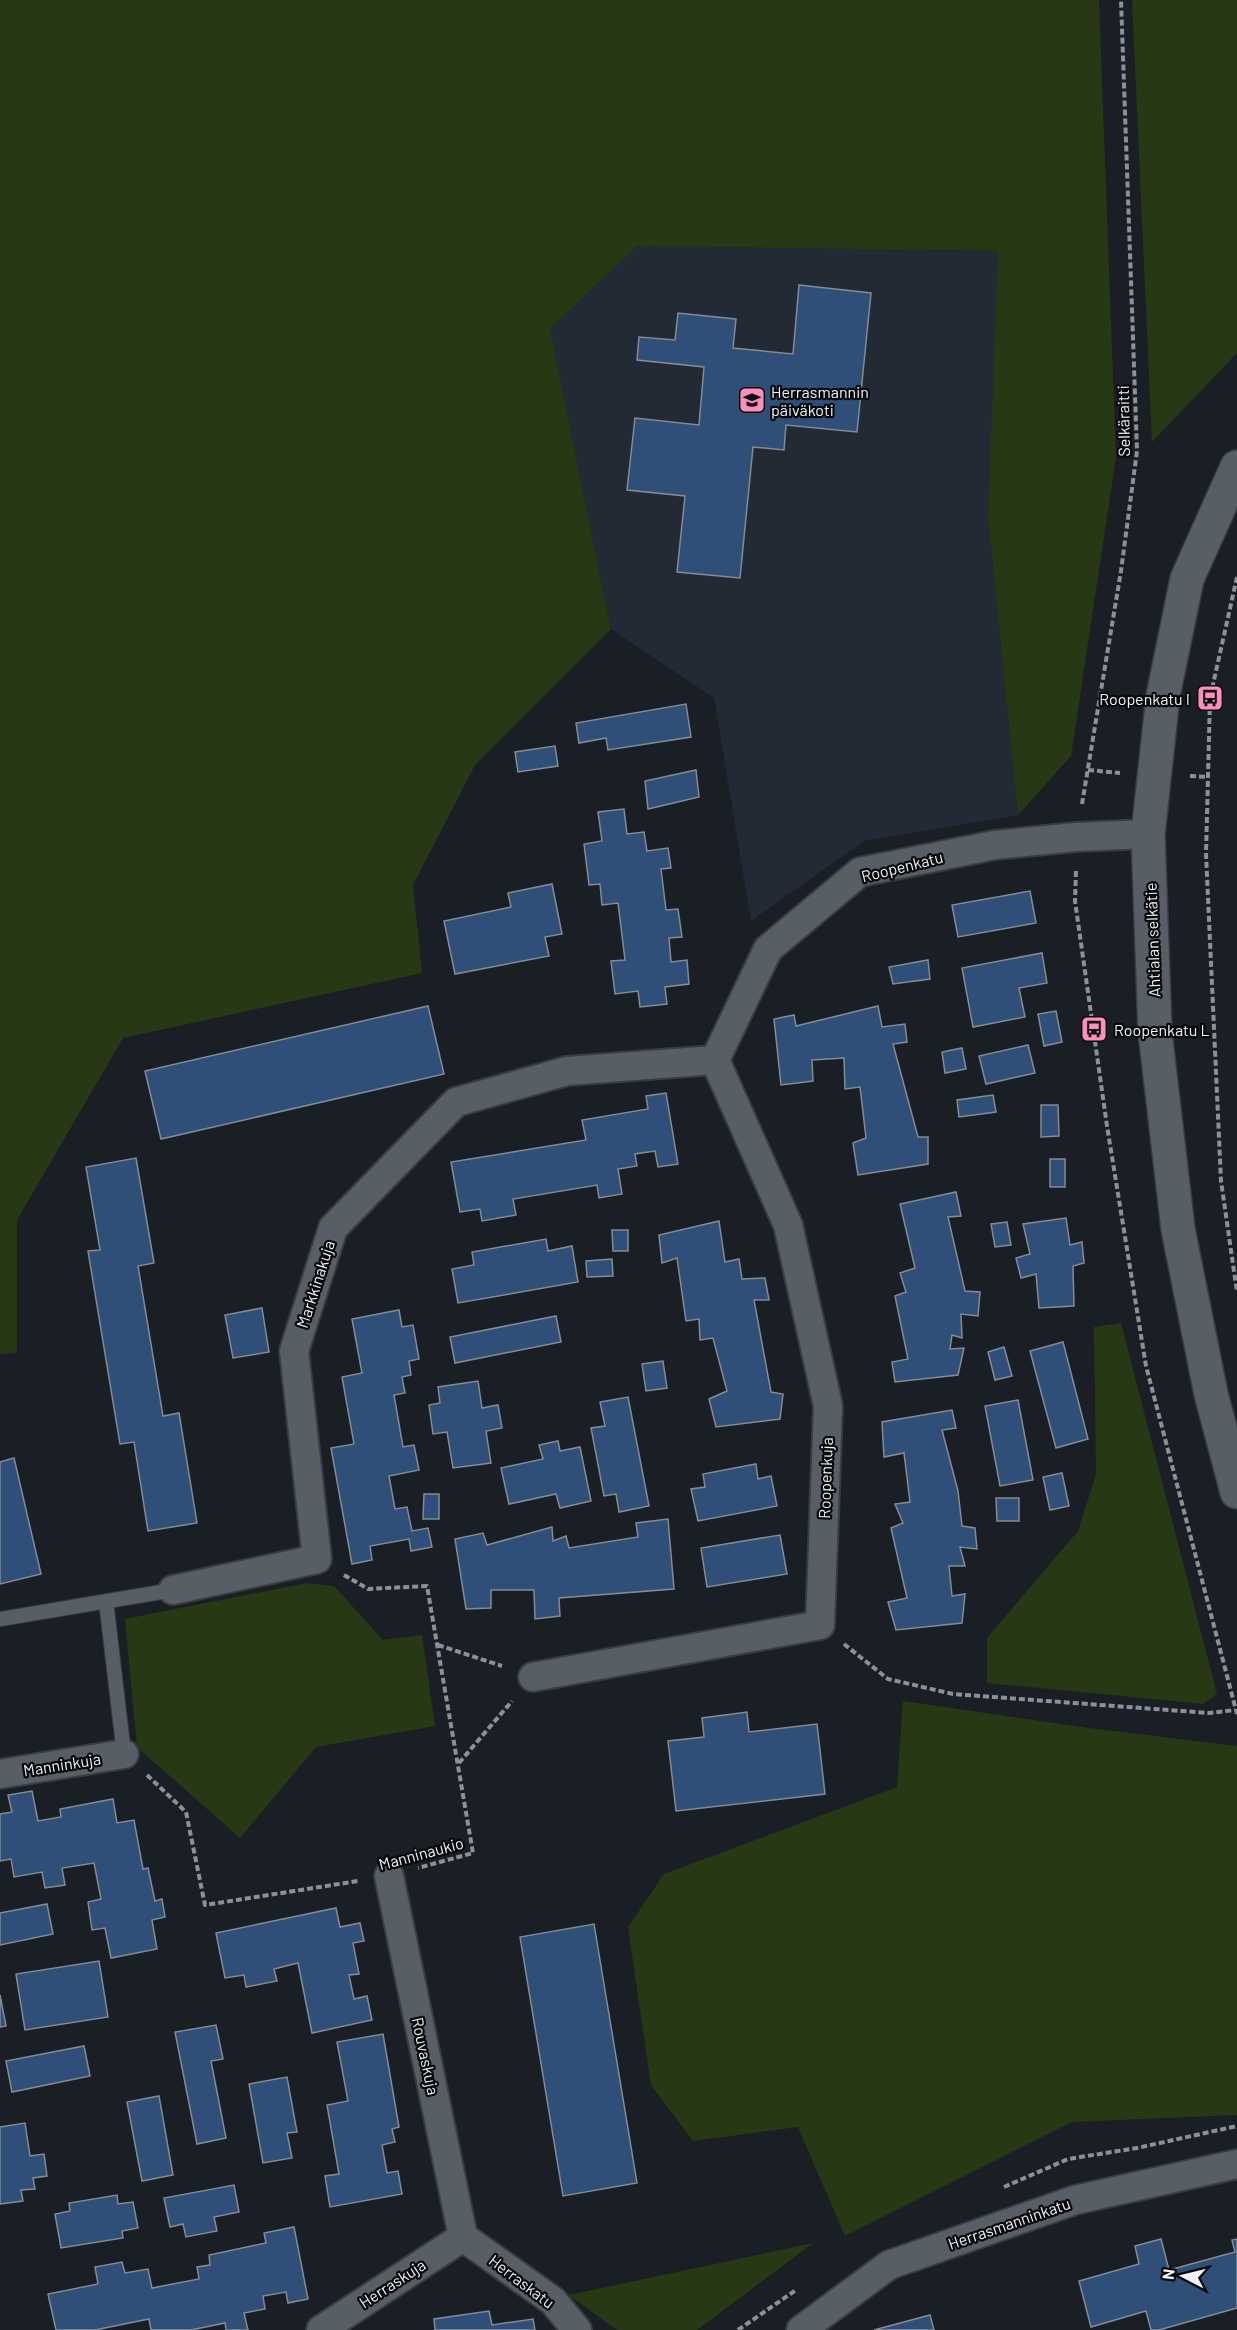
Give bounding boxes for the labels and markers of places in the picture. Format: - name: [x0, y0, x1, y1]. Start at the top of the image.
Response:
- place label: Herrasmannin päiväkoti: [771, 382, 869, 419]
- school or university icon: Herrasmannin päiväkoti: [737, 385, 767, 415]
- bus stop icon: Roopenkatu I: [1195, 683, 1225, 713]
- place label: Roopenkatu I: [1099, 689, 1190, 708]
- bus stop icon: Roopenkatu L: [1079, 1014, 1109, 1044]
- place label: Roopenkatu L: [1114, 1020, 1210, 1039]

